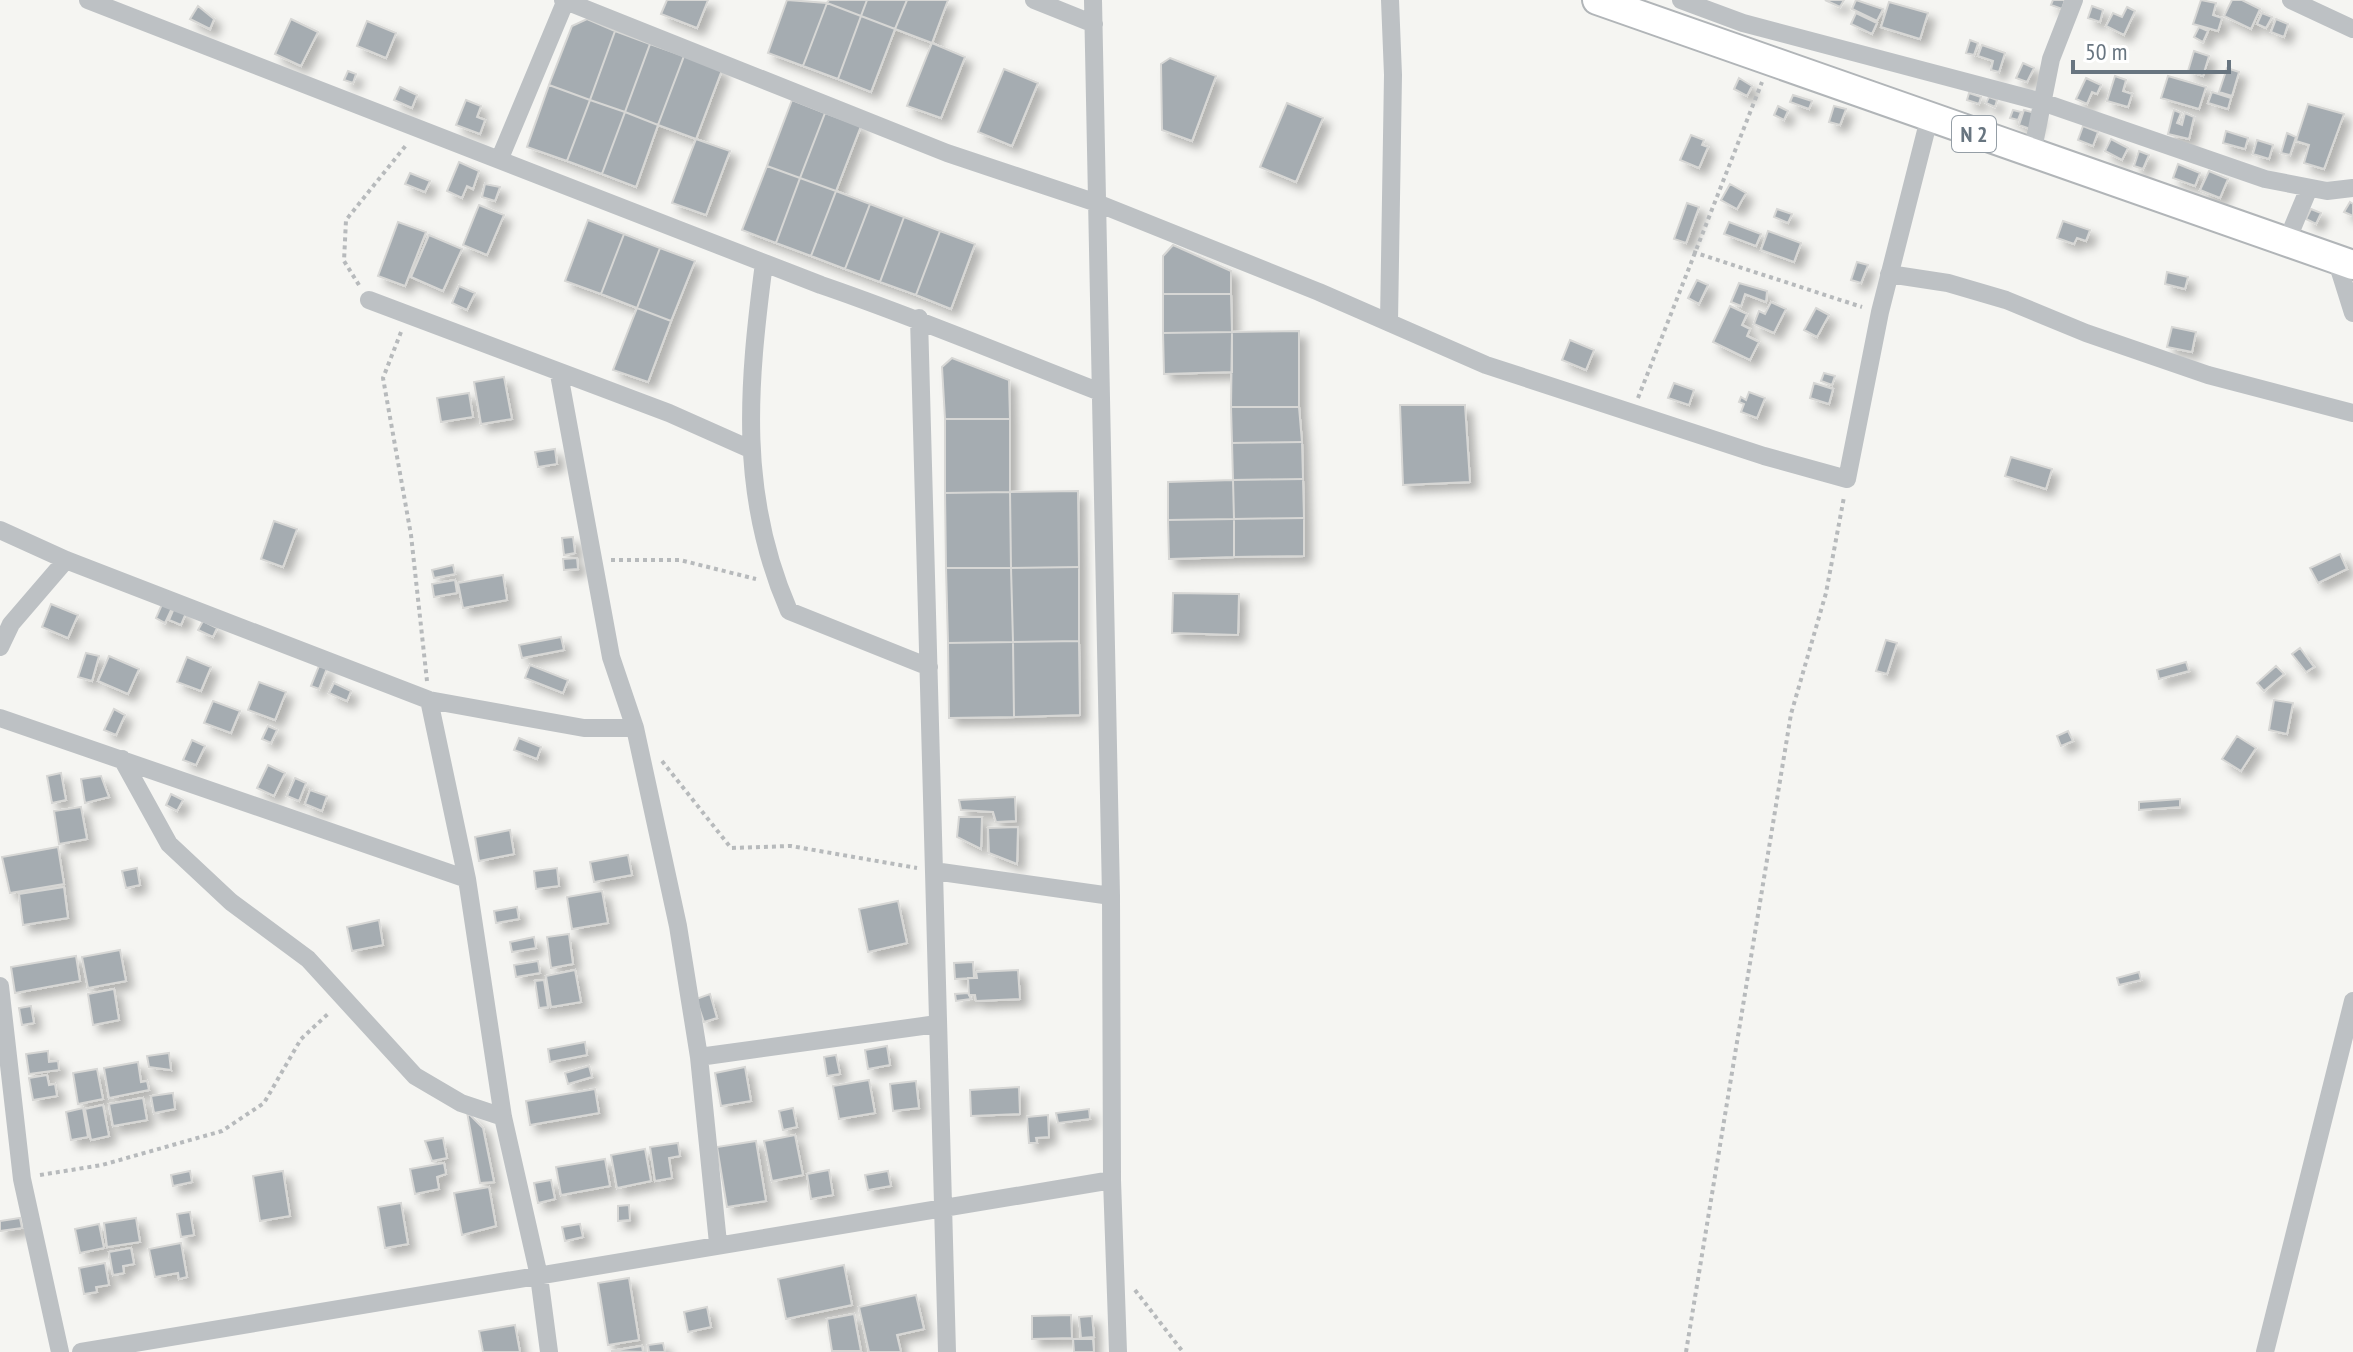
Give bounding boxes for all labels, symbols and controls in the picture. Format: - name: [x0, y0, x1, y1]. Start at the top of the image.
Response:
- scale bar: [2073, 24, 2229, 74]
- text: 50 m: [2085, 36, 2127, 67]
- road number: N 2: [1952, 116, 1996, 152]

